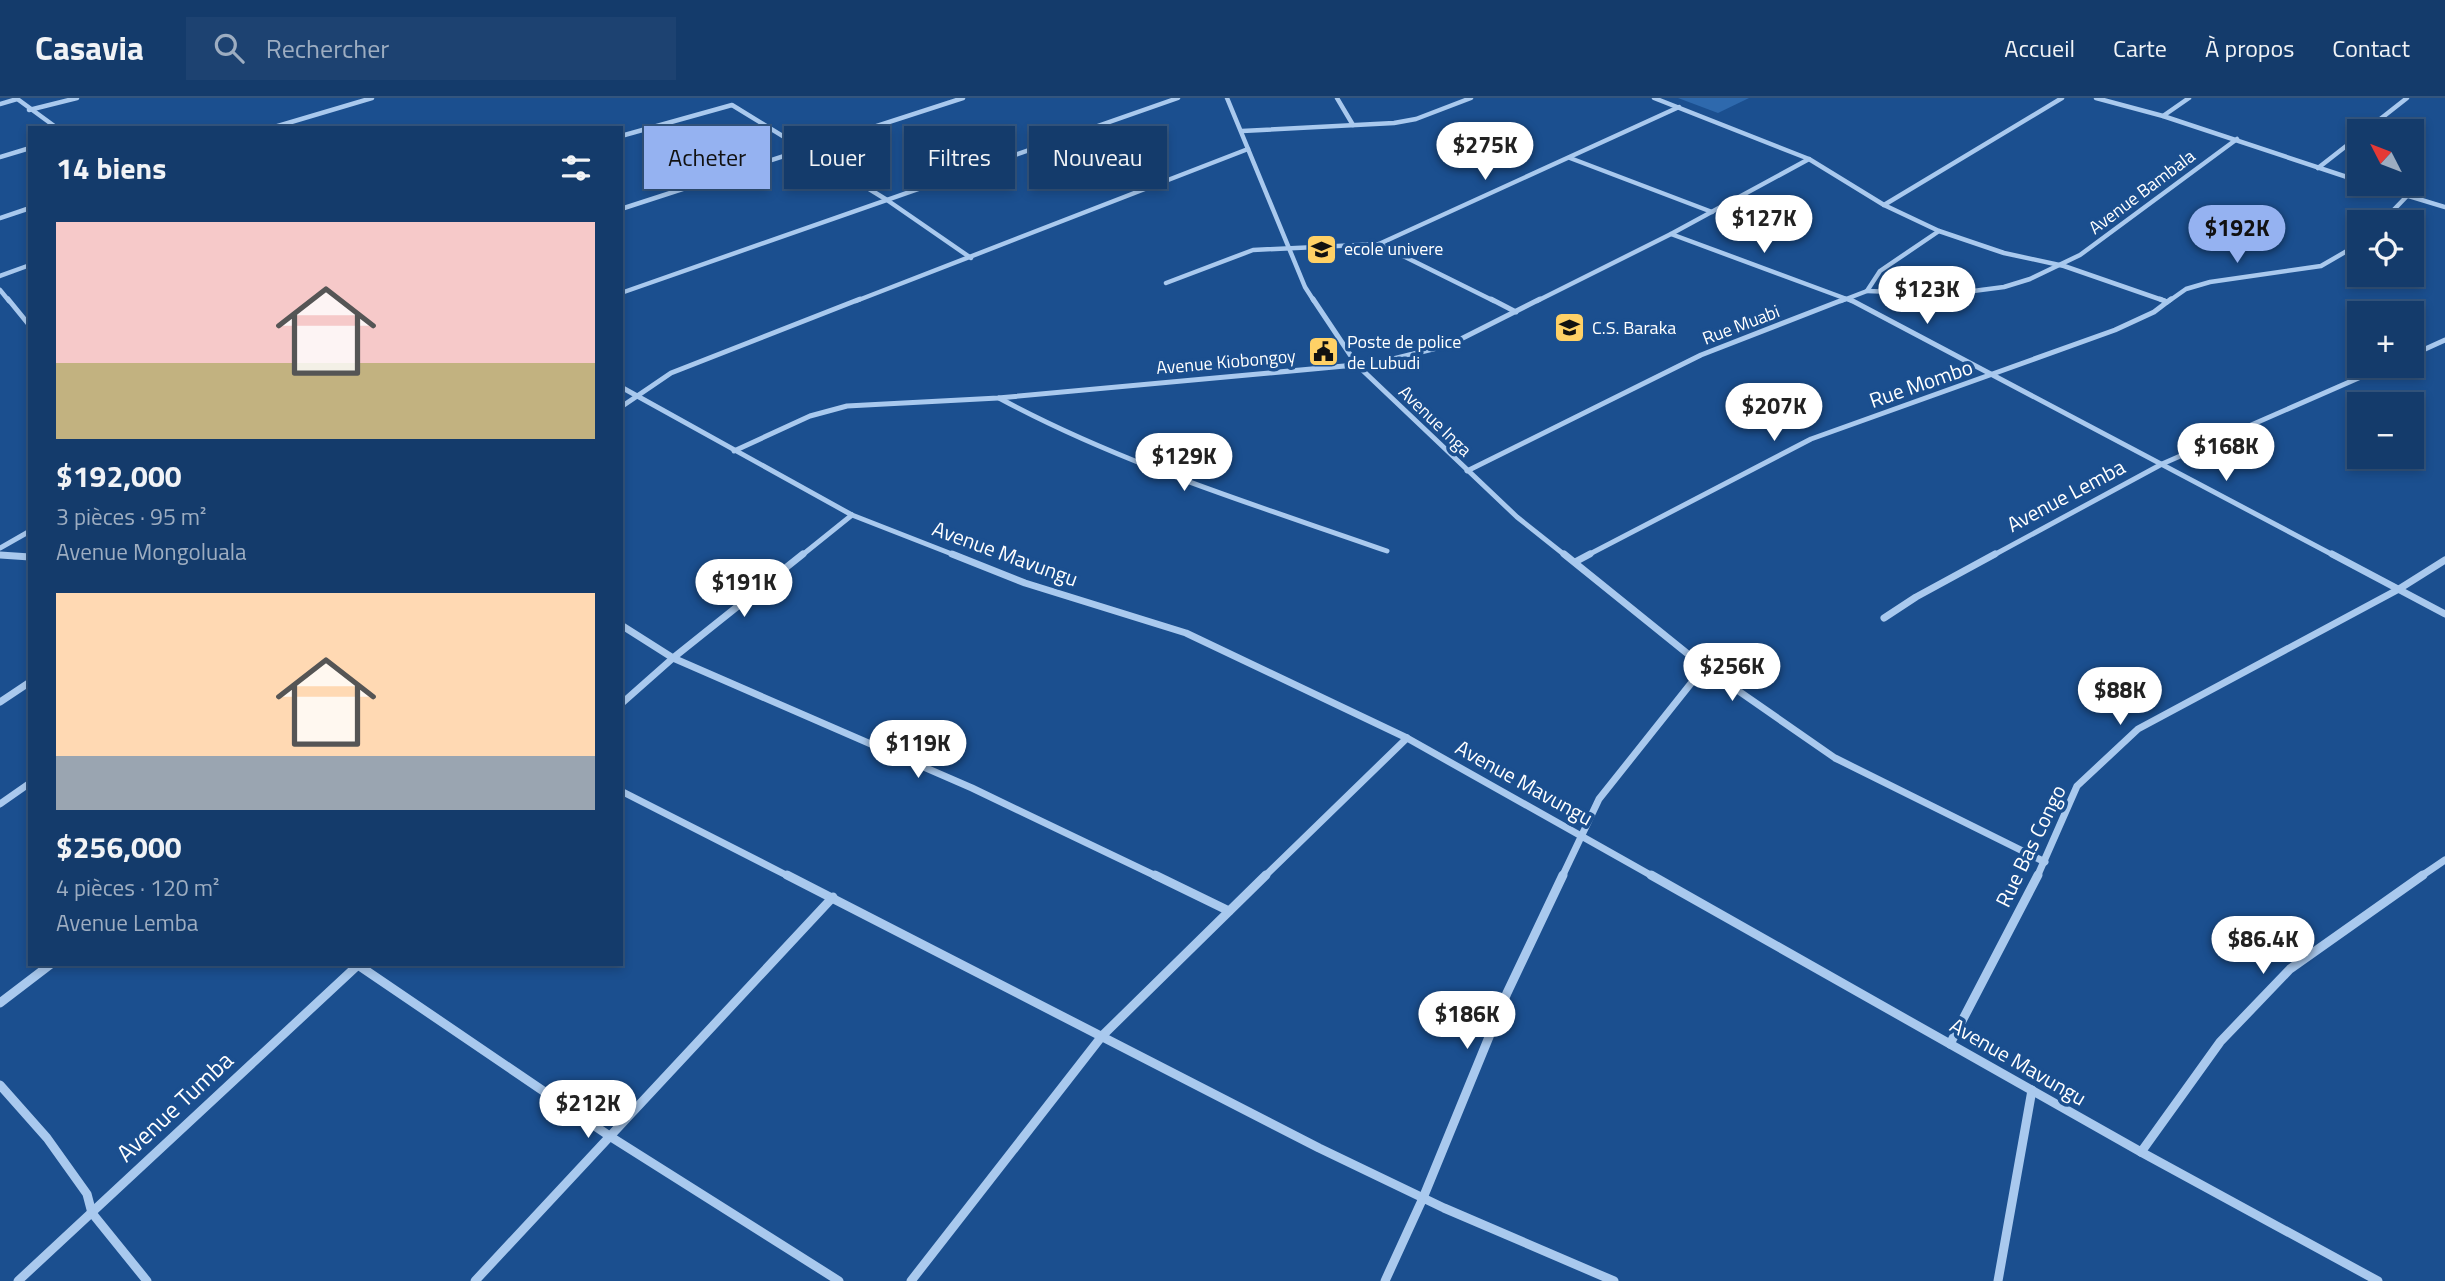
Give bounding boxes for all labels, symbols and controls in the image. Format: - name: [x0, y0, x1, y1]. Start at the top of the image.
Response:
- search box: [186, 17, 676, 80]
- text: Casavia: [35, 23, 144, 73]
- icon: search: [210, 29, 248, 67]
- text: Rechercher: [266, 29, 389, 68]
- text: Accueil: [2004, 30, 2075, 66]
- text: Carte: [2113, 30, 2167, 66]
- text: À propos: [2205, 30, 2294, 66]
- text: Contact: [2332, 30, 2410, 66]
- north arrow: [2347, 119, 2424, 196]
- map controls: [2347, 119, 2424, 469]
- pin: $275K: [1436, 122, 1534, 182]
- chip: Acheter: [644, 126, 770, 189]
- chip: Louer: [784, 126, 890, 189]
- chip: Filtres: [904, 126, 1015, 189]
- chip: Nouveau: [1029, 126, 1167, 189]
- text: $275K: [1452, 127, 1518, 162]
- street label: Avenue Bambala: [2083, 143, 2201, 241]
- text: 14 biens: [56, 145, 166, 191]
- icon: filters: [557, 149, 595, 187]
- pin: $127K: [1715, 195, 1813, 255]
- text: $127K: [1731, 200, 1797, 235]
- pin: $192K: [2188, 206, 2286, 265]
- text: $192K: [2204, 210, 2270, 245]
- button: locate: [2347, 210, 2424, 287]
- school or university icon: ecole univere: [1304, 232, 1338, 266]
- place label: ecole univere: [1344, 235, 1443, 262]
- pin: $123K: [1878, 266, 1976, 326]
- icon: home: [263, 268, 389, 394]
- text: $123K: [1894, 271, 1960, 306]
- street label: Rue Muabi: [1698, 297, 1783, 352]
- button: +: [2347, 301, 2424, 378]
- school or university icon: C.S. Baraka: [1552, 311, 1586, 345]
- place label: C.S. Baraka: [1592, 314, 1676, 341]
- place label: Poste de police de Lubudi: [1347, 328, 1461, 376]
- public building icon: Poste de police de Lubudi: [1307, 335, 1341, 369]
- street label: Avenue Kiobongoy: [1155, 342, 1297, 381]
- street label: Rue Mombo: [1865, 350, 1977, 416]
- street label: Avenue Inga: [1393, 379, 1478, 463]
- pin: $207K: [1725, 384, 1823, 443]
- text: $207K: [1741, 388, 1807, 423]
- button: −: [2347, 392, 2424, 469]
- pin: $168K: [2177, 424, 2275, 483]
- text: $168K: [2193, 428, 2259, 463]
- pin: $129K: [1135, 434, 1233, 493]
- text: $129K: [1151, 438, 1217, 473]
- street label: Avenue Lemba: [2001, 450, 2131, 540]
- text: $192,000: [56, 453, 182, 499]
- text: 3 pièces · 95 m²: [56, 499, 207, 534]
- street label: Avenue Mavungu: [928, 512, 1083, 594]
- text: Avenue Mongoluala: [56, 534, 247, 569]
- pin: $191K: [695, 560, 793, 619]
- text: $191K: [711, 564, 777, 599]
- icon: home: [263, 639, 389, 765]
- pin: $256K: [1683, 644, 1781, 703]
- text: $256K: [1699, 648, 1765, 683]
- pin: $88K: [2079, 668, 2161, 727]
- text: $88K: [2094, 672, 2146, 707]
- pin: $119K: [869, 720, 967, 780]
- text: $119K: [885, 725, 951, 760]
- street label: Avenue Mavungu: [1450, 731, 1599, 833]
- street label: Rue Bas Congo: [1987, 779, 2074, 912]
- text: $256,000: [56, 824, 182, 870]
- text: 4 pièces · 120 m²: [56, 870, 219, 905]
- text: Avenue Lemba: [56, 905, 198, 940]
- pin: $86.4K: [2206, 916, 2320, 976]
- text: $86.4K: [2227, 921, 2299, 956]
- pin: $186K: [1418, 992, 1516, 1051]
- text: $186K: [1434, 996, 1500, 1031]
- street label: Avenue Mavungu: [1944, 1009, 2093, 1113]
- street label: Avenue Tumba: [108, 1043, 241, 1170]
- pin: $212K: [539, 1080, 637, 1140]
- text: $212K: [555, 1085, 621, 1120]

